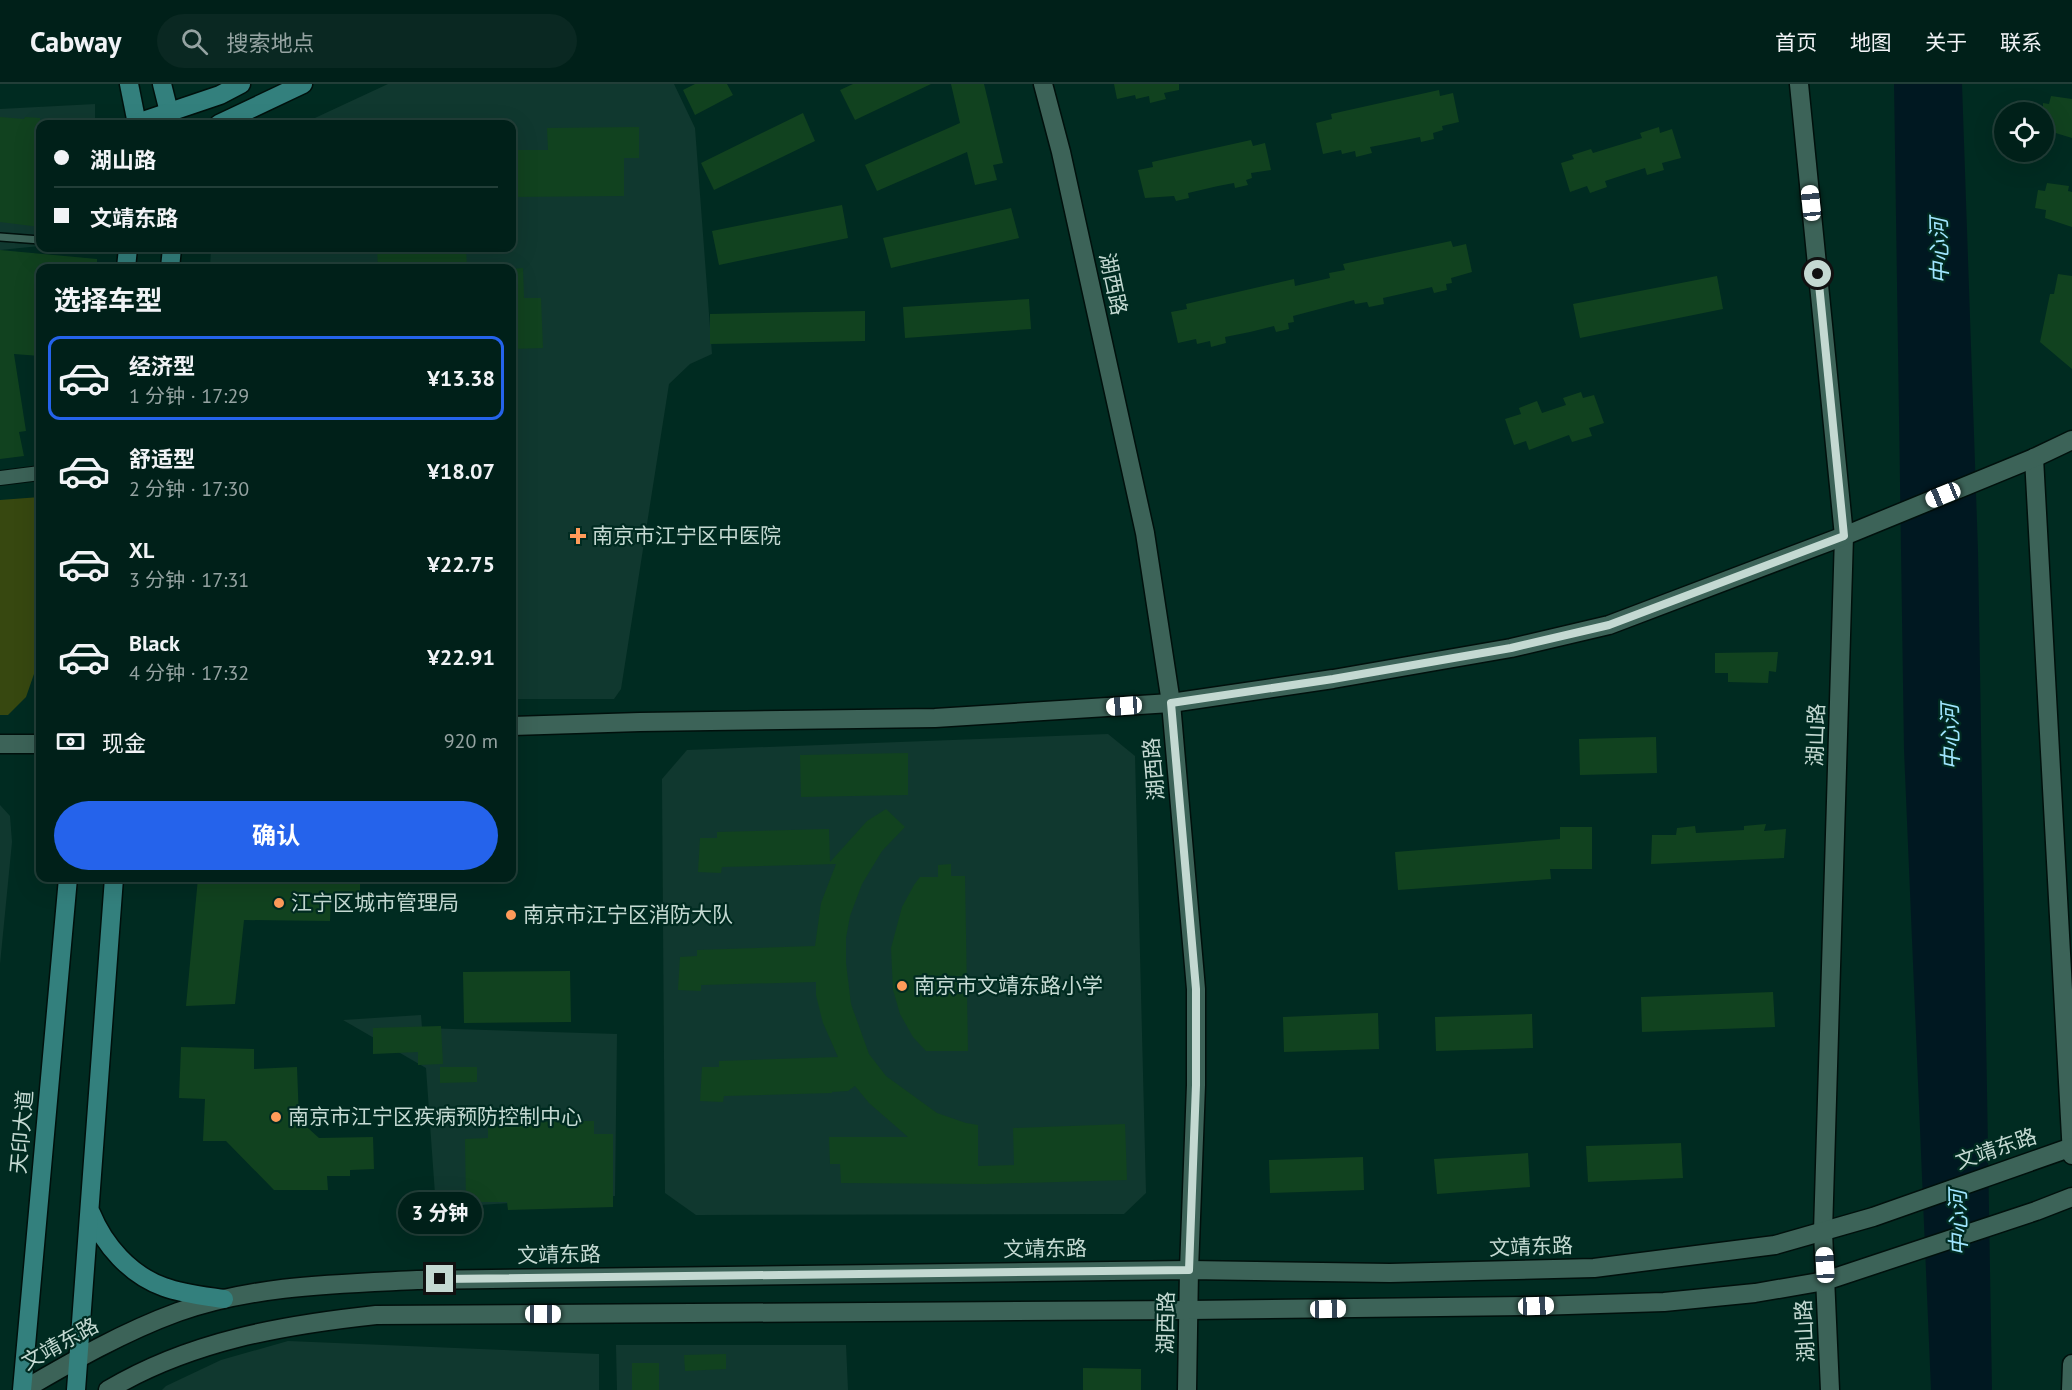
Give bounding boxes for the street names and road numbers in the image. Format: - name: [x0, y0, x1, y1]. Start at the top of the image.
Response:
- street label: 湖西路: [1094, 250, 1133, 318]
- street label: 湖山路: [1801, 703, 1830, 767]
- street label: 湖西路: [1137, 736, 1170, 802]
- street label: 天印大道: [4, 1089, 39, 1175]
- street label: 文靖东路: [1952, 1122, 2040, 1175]
- street label: 文靖东路: [1489, 1232, 1573, 1261]
- street label: 文靖东路: [1003, 1234, 1087, 1263]
- street label: 文靖东路: [517, 1240, 601, 1269]
- street label: 湖西路: [1151, 1291, 1180, 1355]
- street label: 湖山路: [1789, 1299, 1820, 1363]
- street label: 文靖东路: [16, 1311, 103, 1376]

